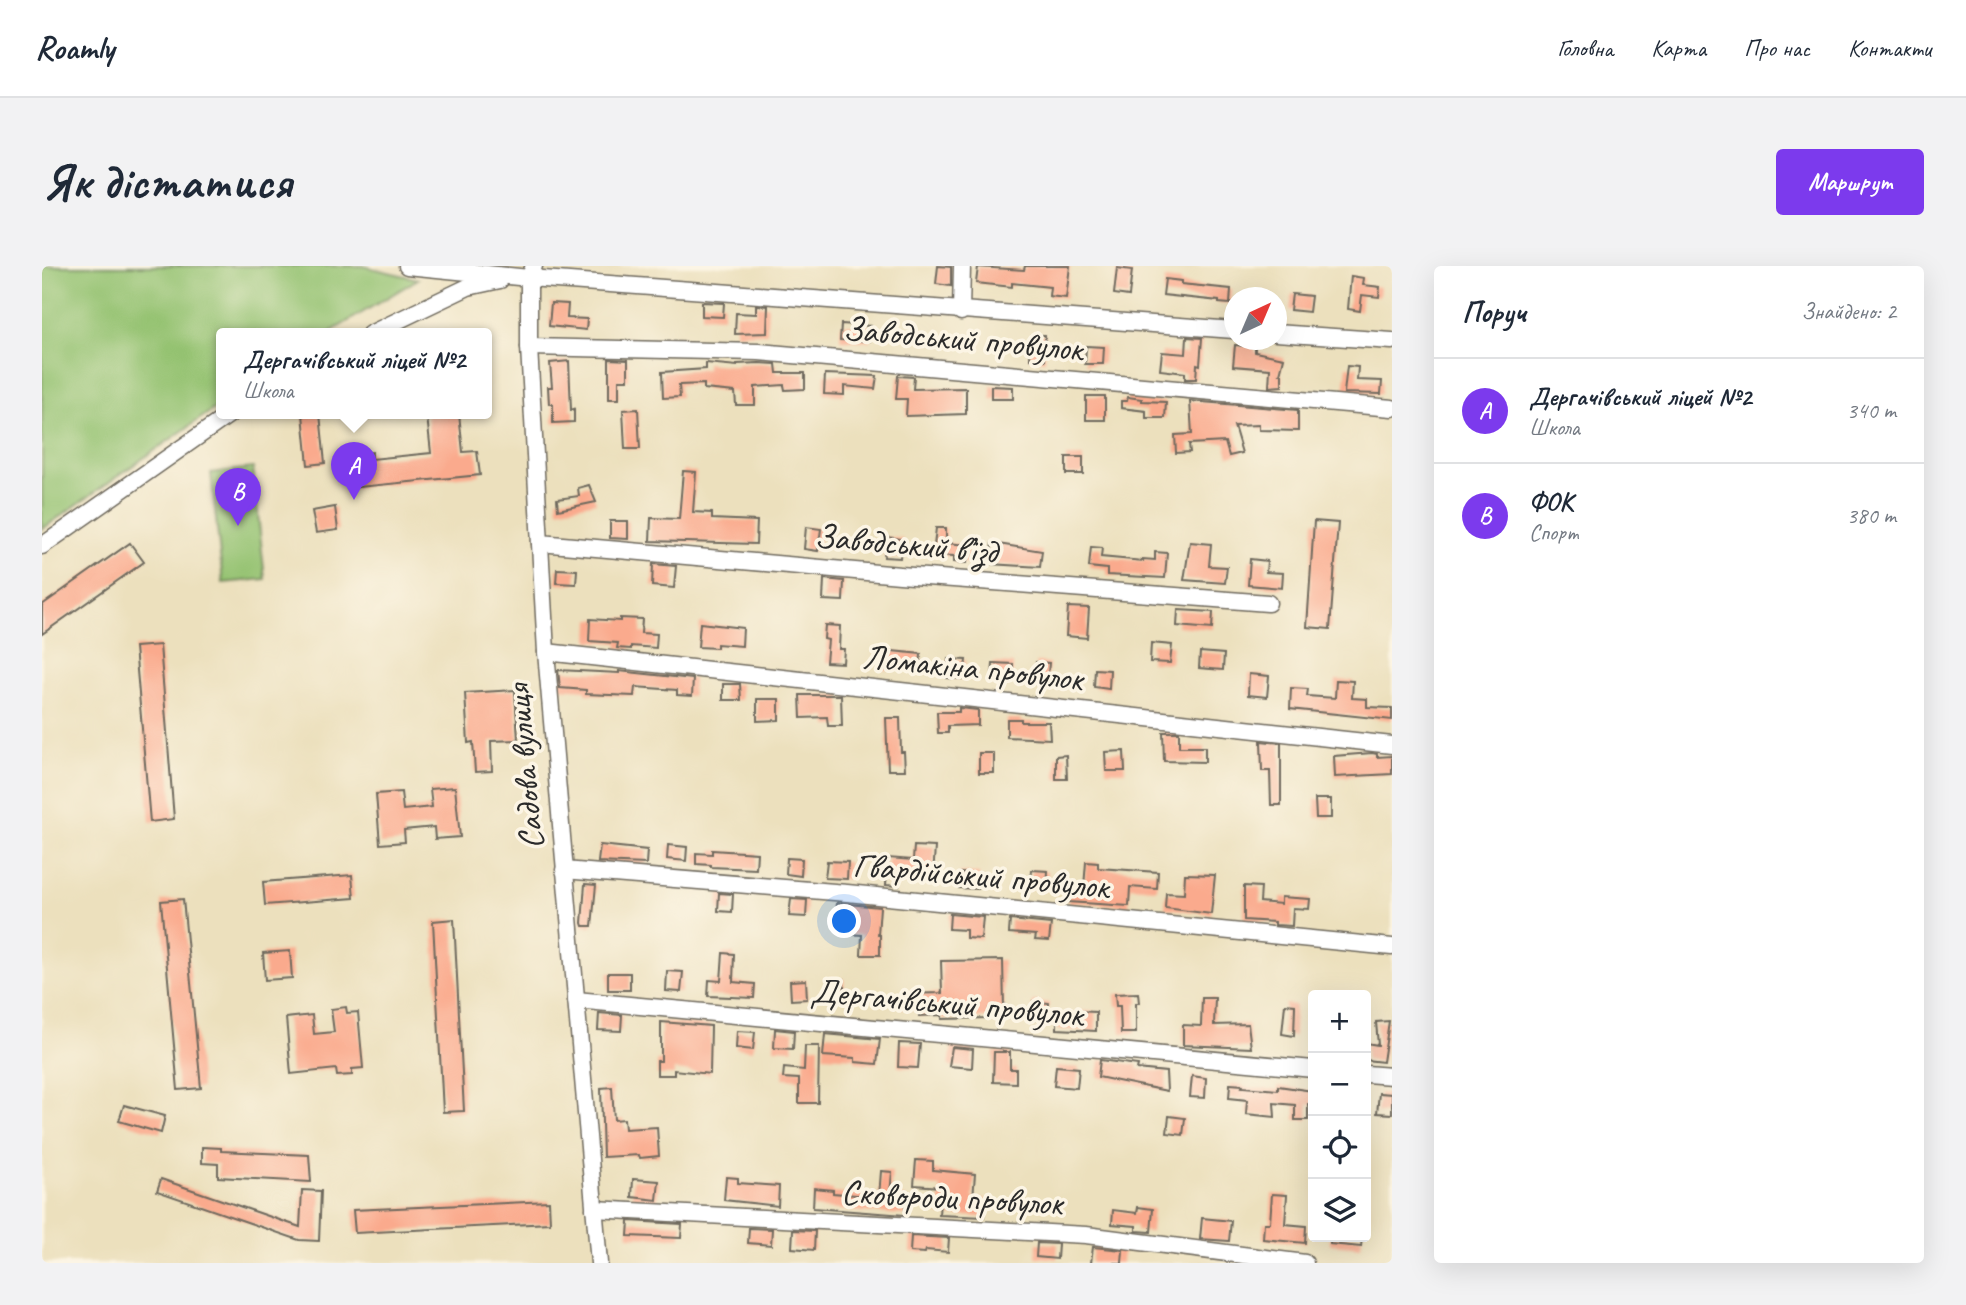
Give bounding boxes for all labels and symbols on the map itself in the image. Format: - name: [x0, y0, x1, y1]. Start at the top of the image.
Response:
- north arrow: [1224, 287, 1287, 350]
- street label: Заводський провулок: [841, 306, 1088, 372]
- pin: A: [331, 442, 377, 500]
- pin: B: [215, 468, 261, 526]
- street label: Заводський в’їзд: [813, 513, 1002, 574]
- street label: Ломакіна провулок: [861, 634, 1087, 702]
- street label: Садова вулиця: [495, 680, 554, 851]
- street label: Гвардійський провулок: [851, 842, 1114, 909]
- your location: [827, 904, 861, 938]
- street label: Дергачівський провулок: [809, 968, 1088, 1037]
- street label: Сковороди провулок: [840, 1169, 1066, 1226]

